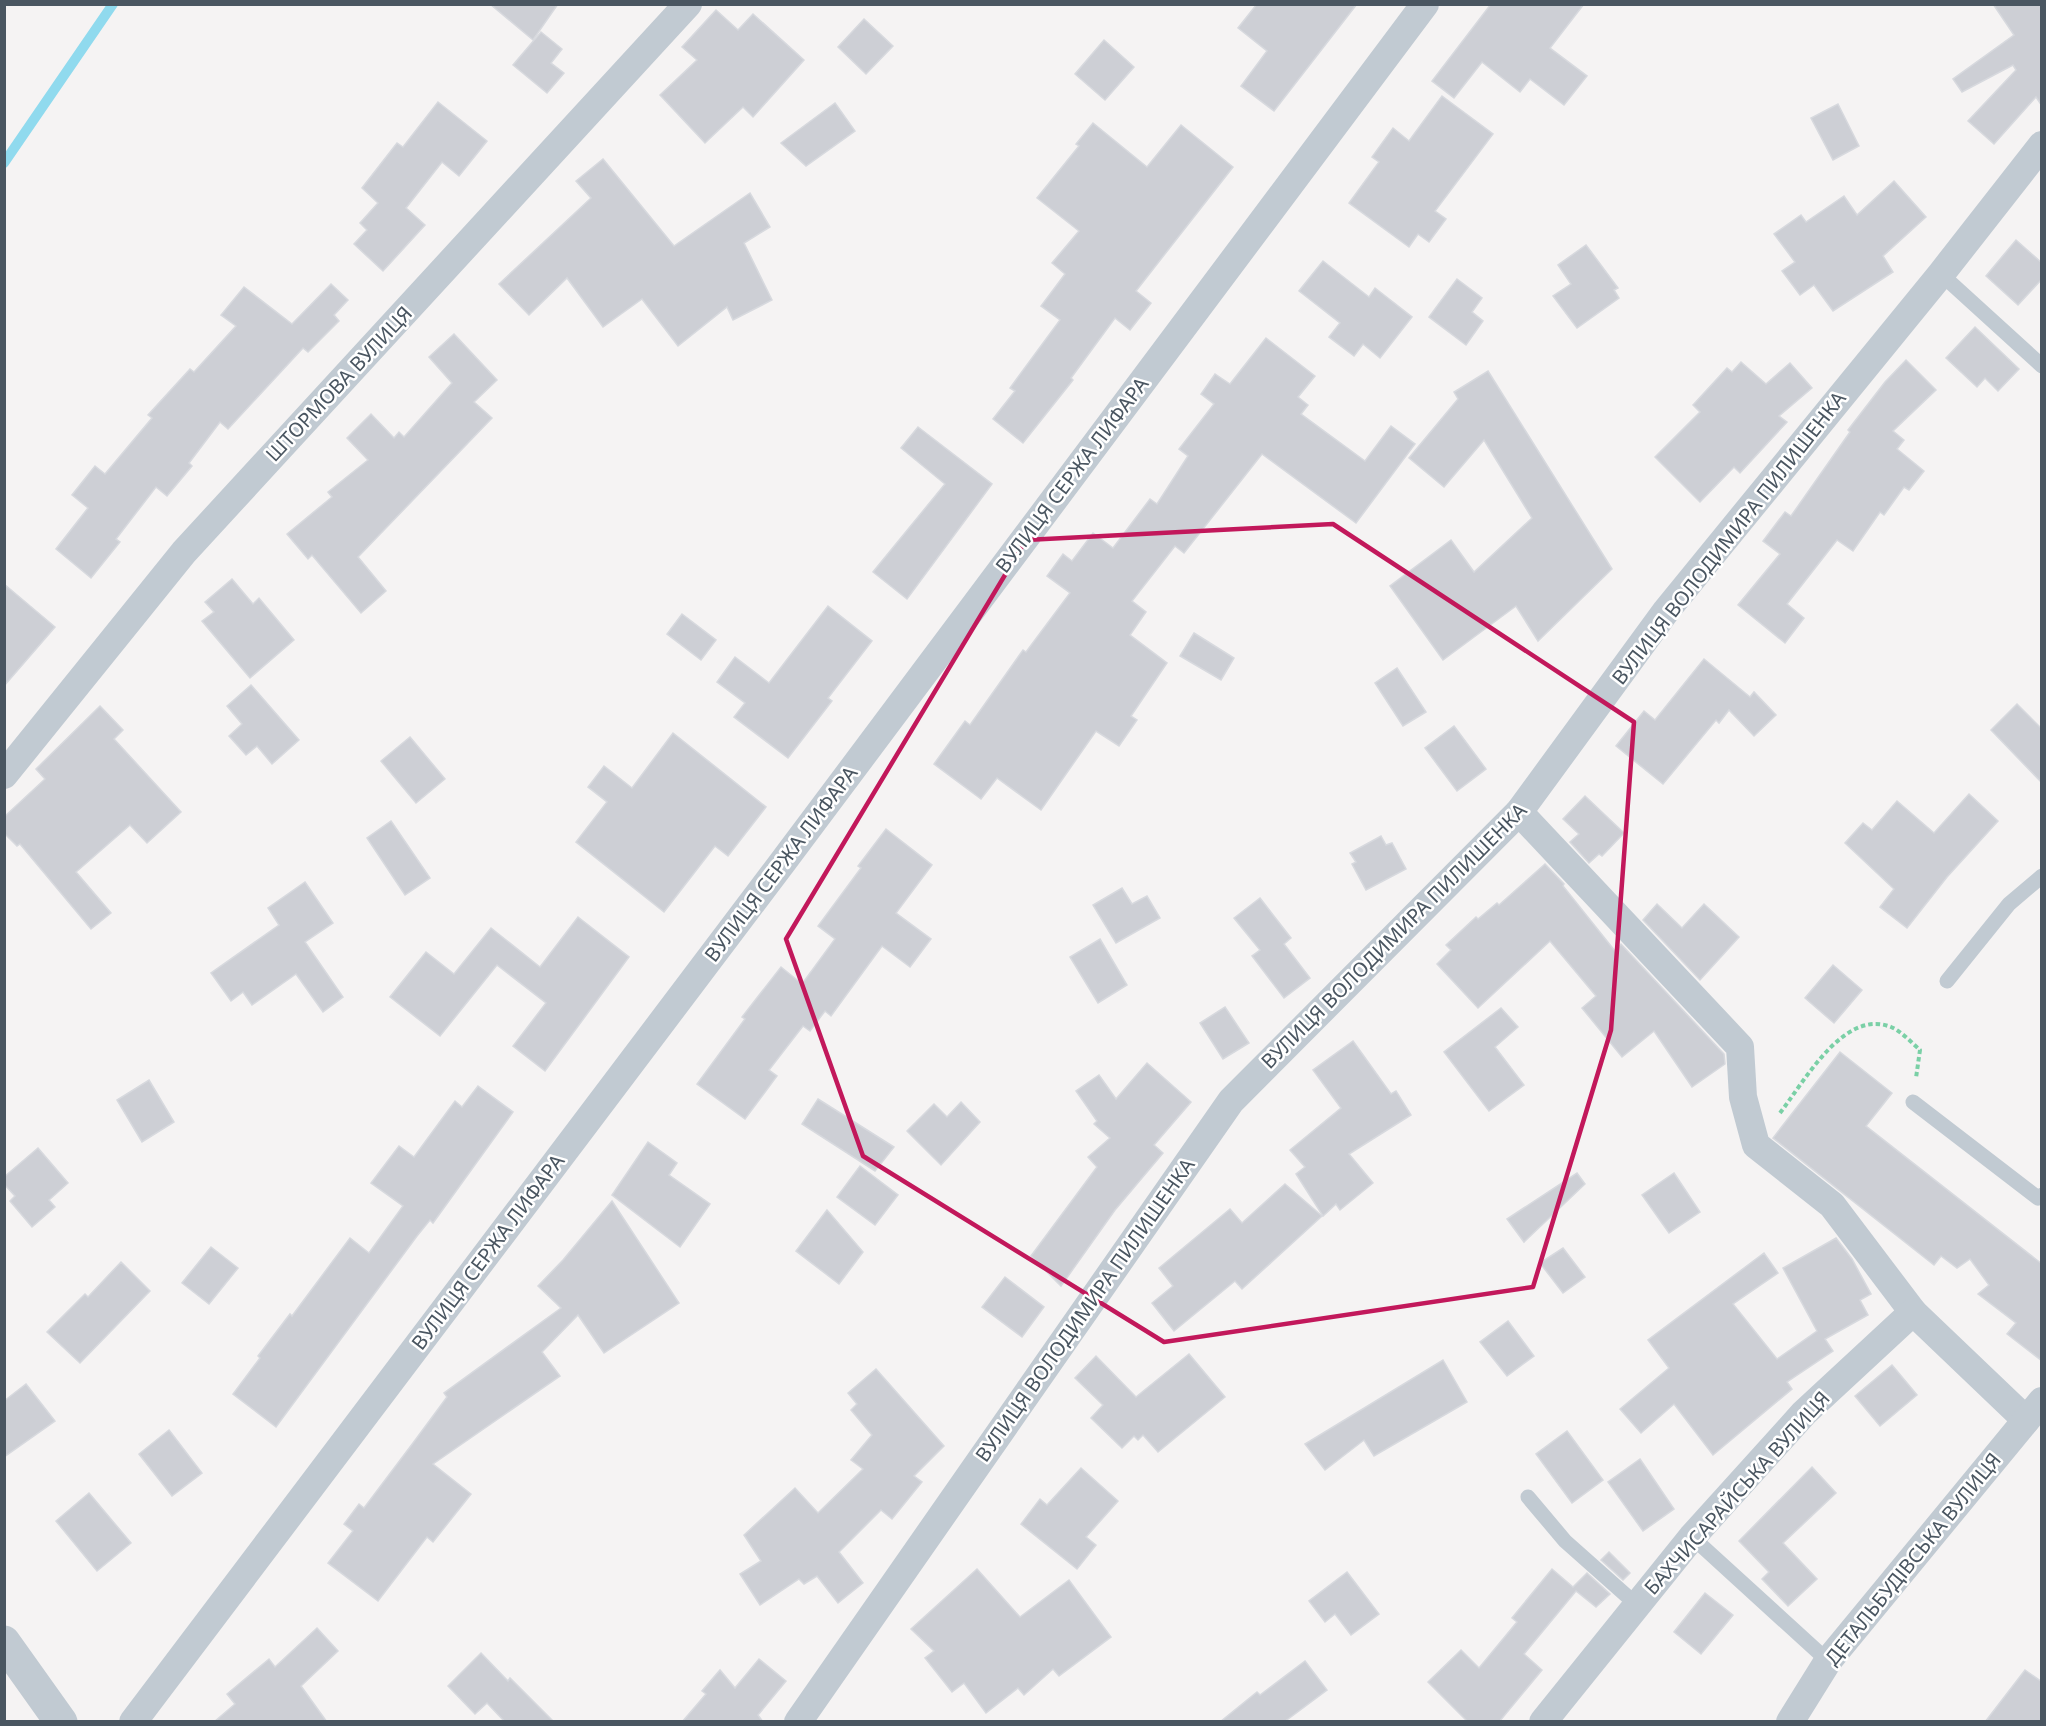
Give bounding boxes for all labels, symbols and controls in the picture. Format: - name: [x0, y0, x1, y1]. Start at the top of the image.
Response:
- street label: ШТОРМОВА ВУЛИЦЯ: [259, 300, 418, 467]
- street label: ВУЛИЦЯ СЕРЖА ЛИФАРА: [989, 371, 1154, 578]
- street label: ВУЛИЦЯ ВОЛОДИМИРА ПИЛИШЕНКА: [1606, 385, 1852, 690]
- street label: ВУЛИЦЯ СЕРЖА ЛИФАРА: [698, 760, 863, 967]
- street label: ВУЛИЦЯ ВОЛОДИМИРА ПИЛИШЕНКА: [1255, 797, 1532, 1074]
- street label: ВУЛИЦЯ СЕРЖА ЛИФАРА: [405, 1148, 570, 1355]
- street label: ВУЛИЦЯ ВОЛОДИМИРА ПИЛИШЕНКА: [969, 1152, 1201, 1467]
- street label: БАХЧИСАРАЙСЬКА ВУЛИЦЯ: [1638, 1385, 1835, 1600]
- street label: ДЕТАЛЬБУДІВСЬКА ВУЛИЦЯ: [1819, 1447, 2007, 1670]

